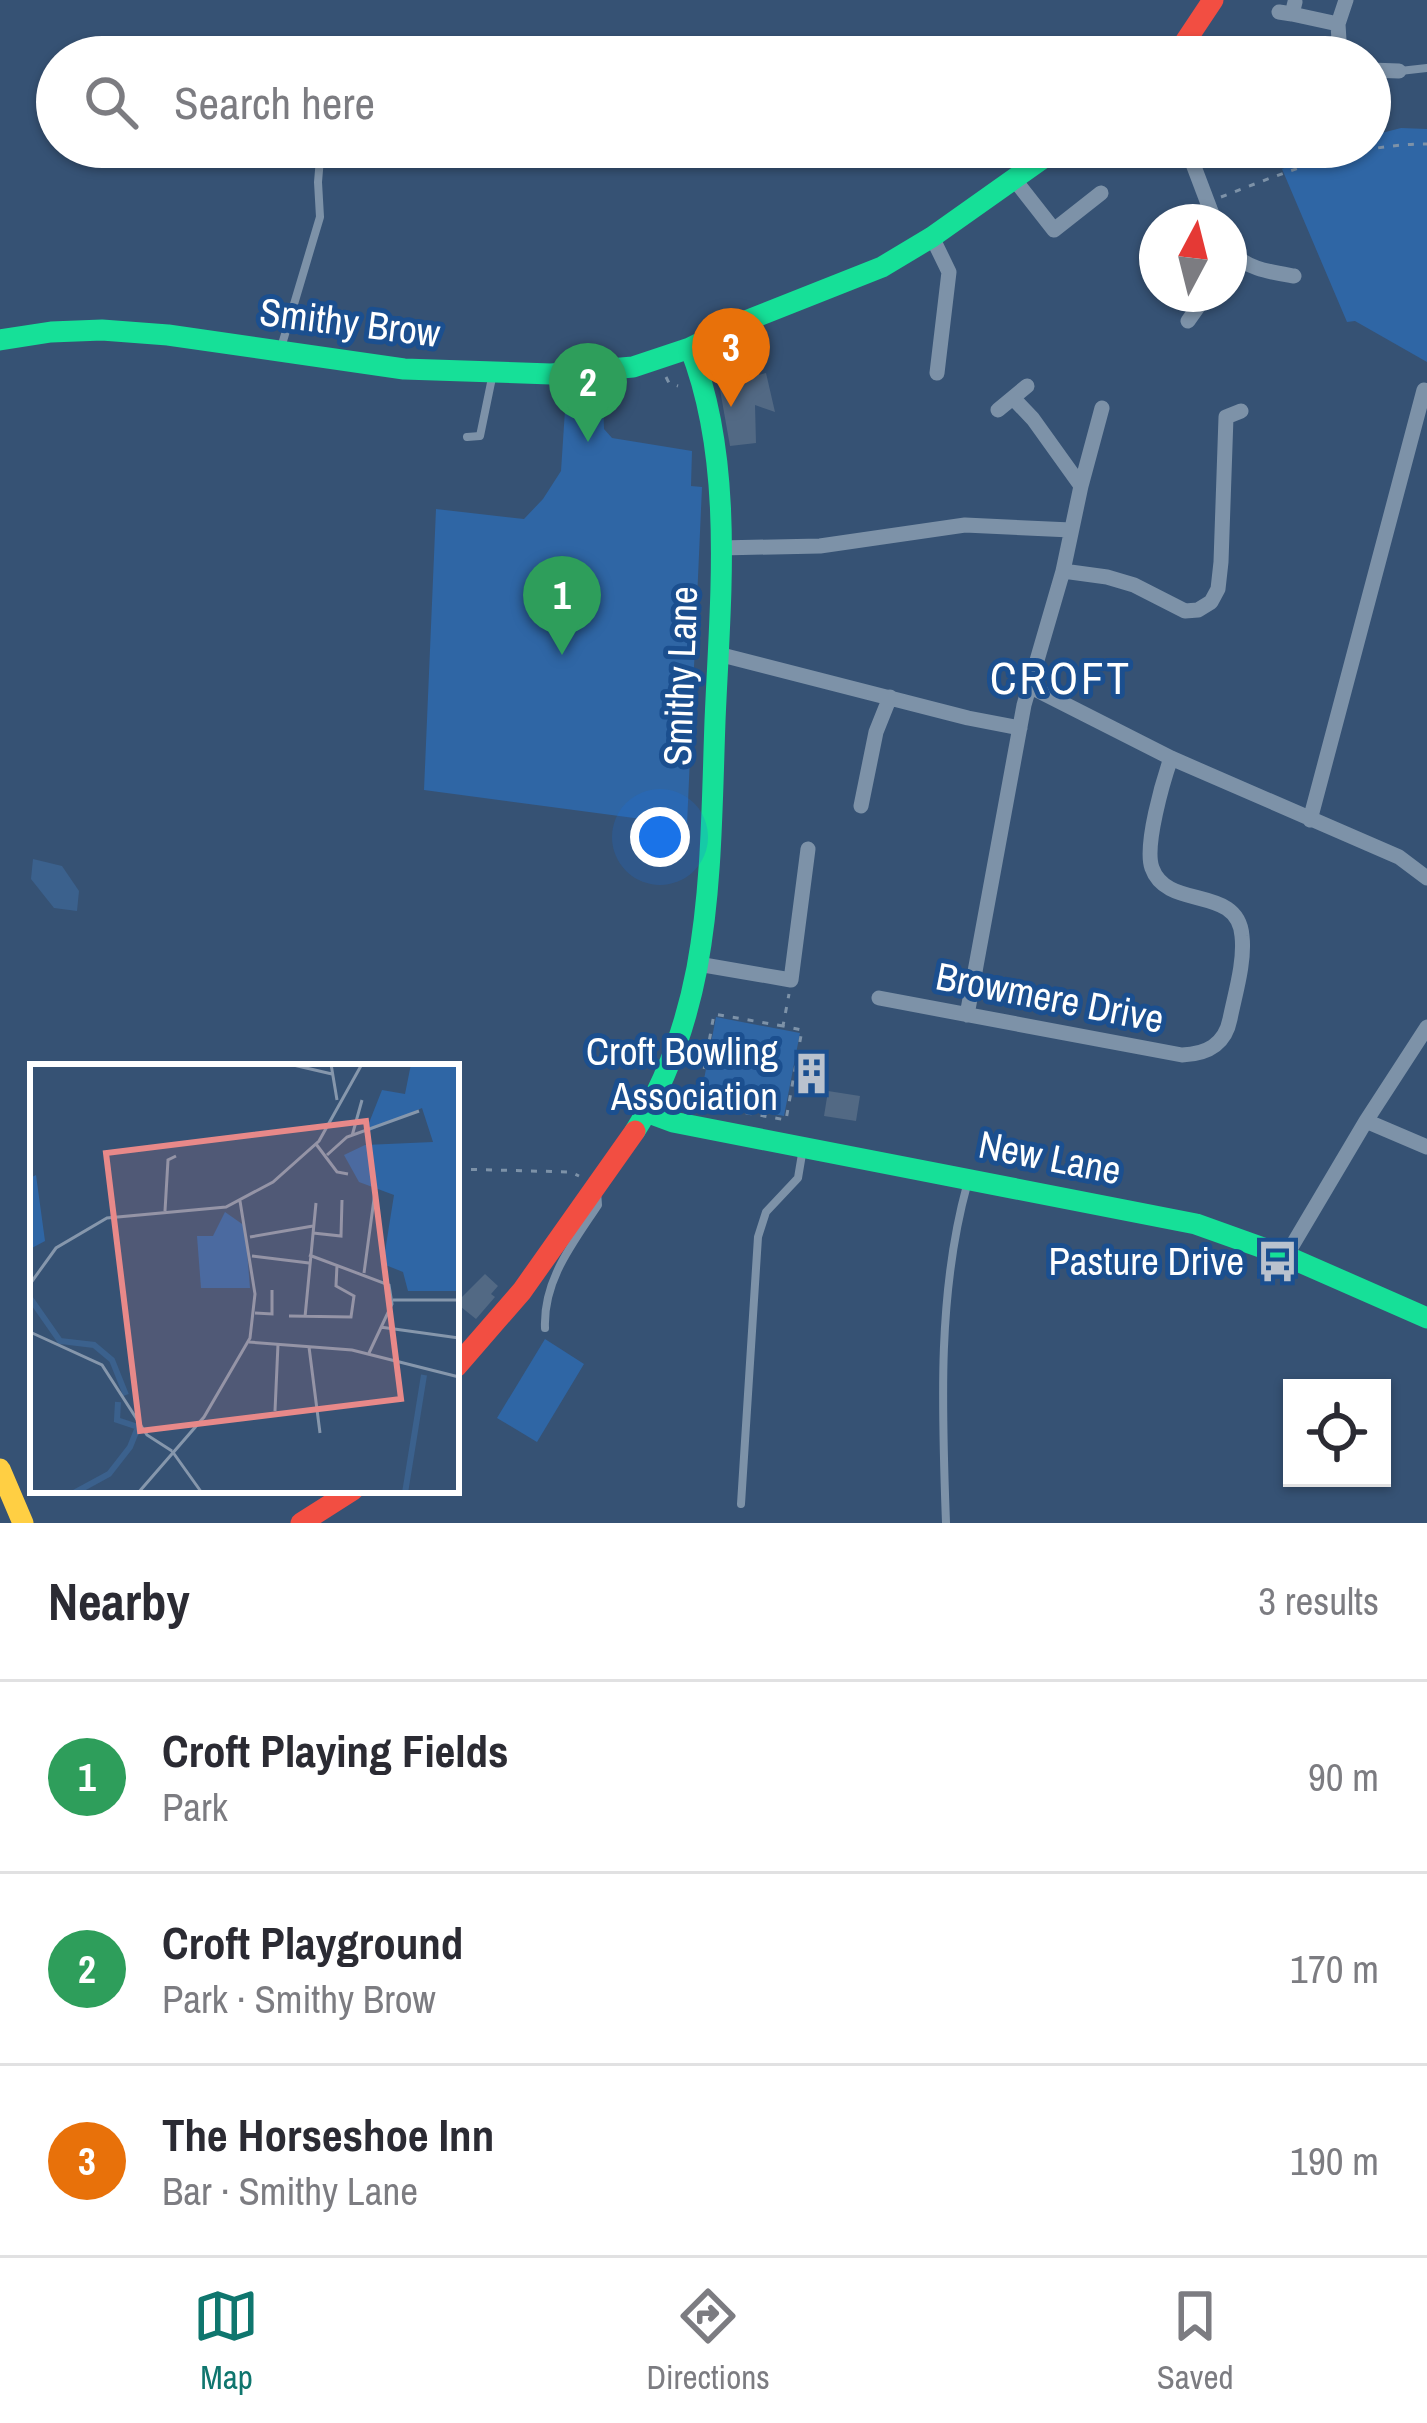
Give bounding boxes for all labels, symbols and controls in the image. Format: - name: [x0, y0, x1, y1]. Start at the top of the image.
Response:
- search box: [36, 36, 1391, 168]
- icon: search: [78, 69, 144, 135]
- text: Search here: [174, 72, 375, 133]
- north arrow: [1139, 204, 1247, 312]
- street label: Smithy Brow: [257, 285, 444, 359]
- pin: 3: [692, 308, 770, 407]
- pin: 2: [549, 343, 627, 442]
- pin: 1: [523, 556, 601, 655]
- street label: Smithy Lane: [651, 585, 709, 767]
- district label: CROFT: [990, 647, 1132, 708]
- your location: [630, 807, 690, 867]
- street label: Browmere Drive: [932, 949, 1168, 1045]
- place label: Croft Bowling Association: [586, 1025, 778, 1122]
- building icon: Croft Bowling Association: [789, 1050, 835, 1096]
- inset map: [30, 1064, 459, 1493]
- street label: New Lane: [974, 1118, 1126, 1196]
- place label: Pasture Drive: [1048, 1235, 1244, 1287]
- bus stop icon: Pasture Drive: [1255, 1238, 1301, 1284]
- map controls: [1283, 1379, 1391, 1487]
- button: locate: [1283, 1379, 1391, 1487]
- text: Nearby: [48, 1567, 190, 1636]
- text: 3 results: [1258, 1575, 1379, 1627]
- text: Croft Playing Fields: [162, 1720, 509, 1781]
- text: 1: [78, 1751, 96, 1803]
- text: 90 m: [1308, 1751, 1379, 1803]
- text: Park: [162, 1781, 228, 1833]
- text: Croft Playground: [162, 1912, 463, 1973]
- text: 2: [78, 1943, 96, 1995]
- text: 170 m: [1290, 1943, 1379, 1995]
- text: Park · Smithy Brow: [162, 1973, 436, 2025]
- text: The Horseshoe Inn: [162, 2104, 494, 2165]
- text: 3: [78, 2135, 96, 2187]
- text: 190 m: [1290, 2135, 1379, 2187]
- text: Bar · Smithy Lane: [162, 2165, 418, 2217]
- tab: Map: [193, 2283, 259, 2399]
- tab: Directions: [646, 2283, 770, 2399]
- tab: Saved: [1157, 2283, 1233, 2399]

